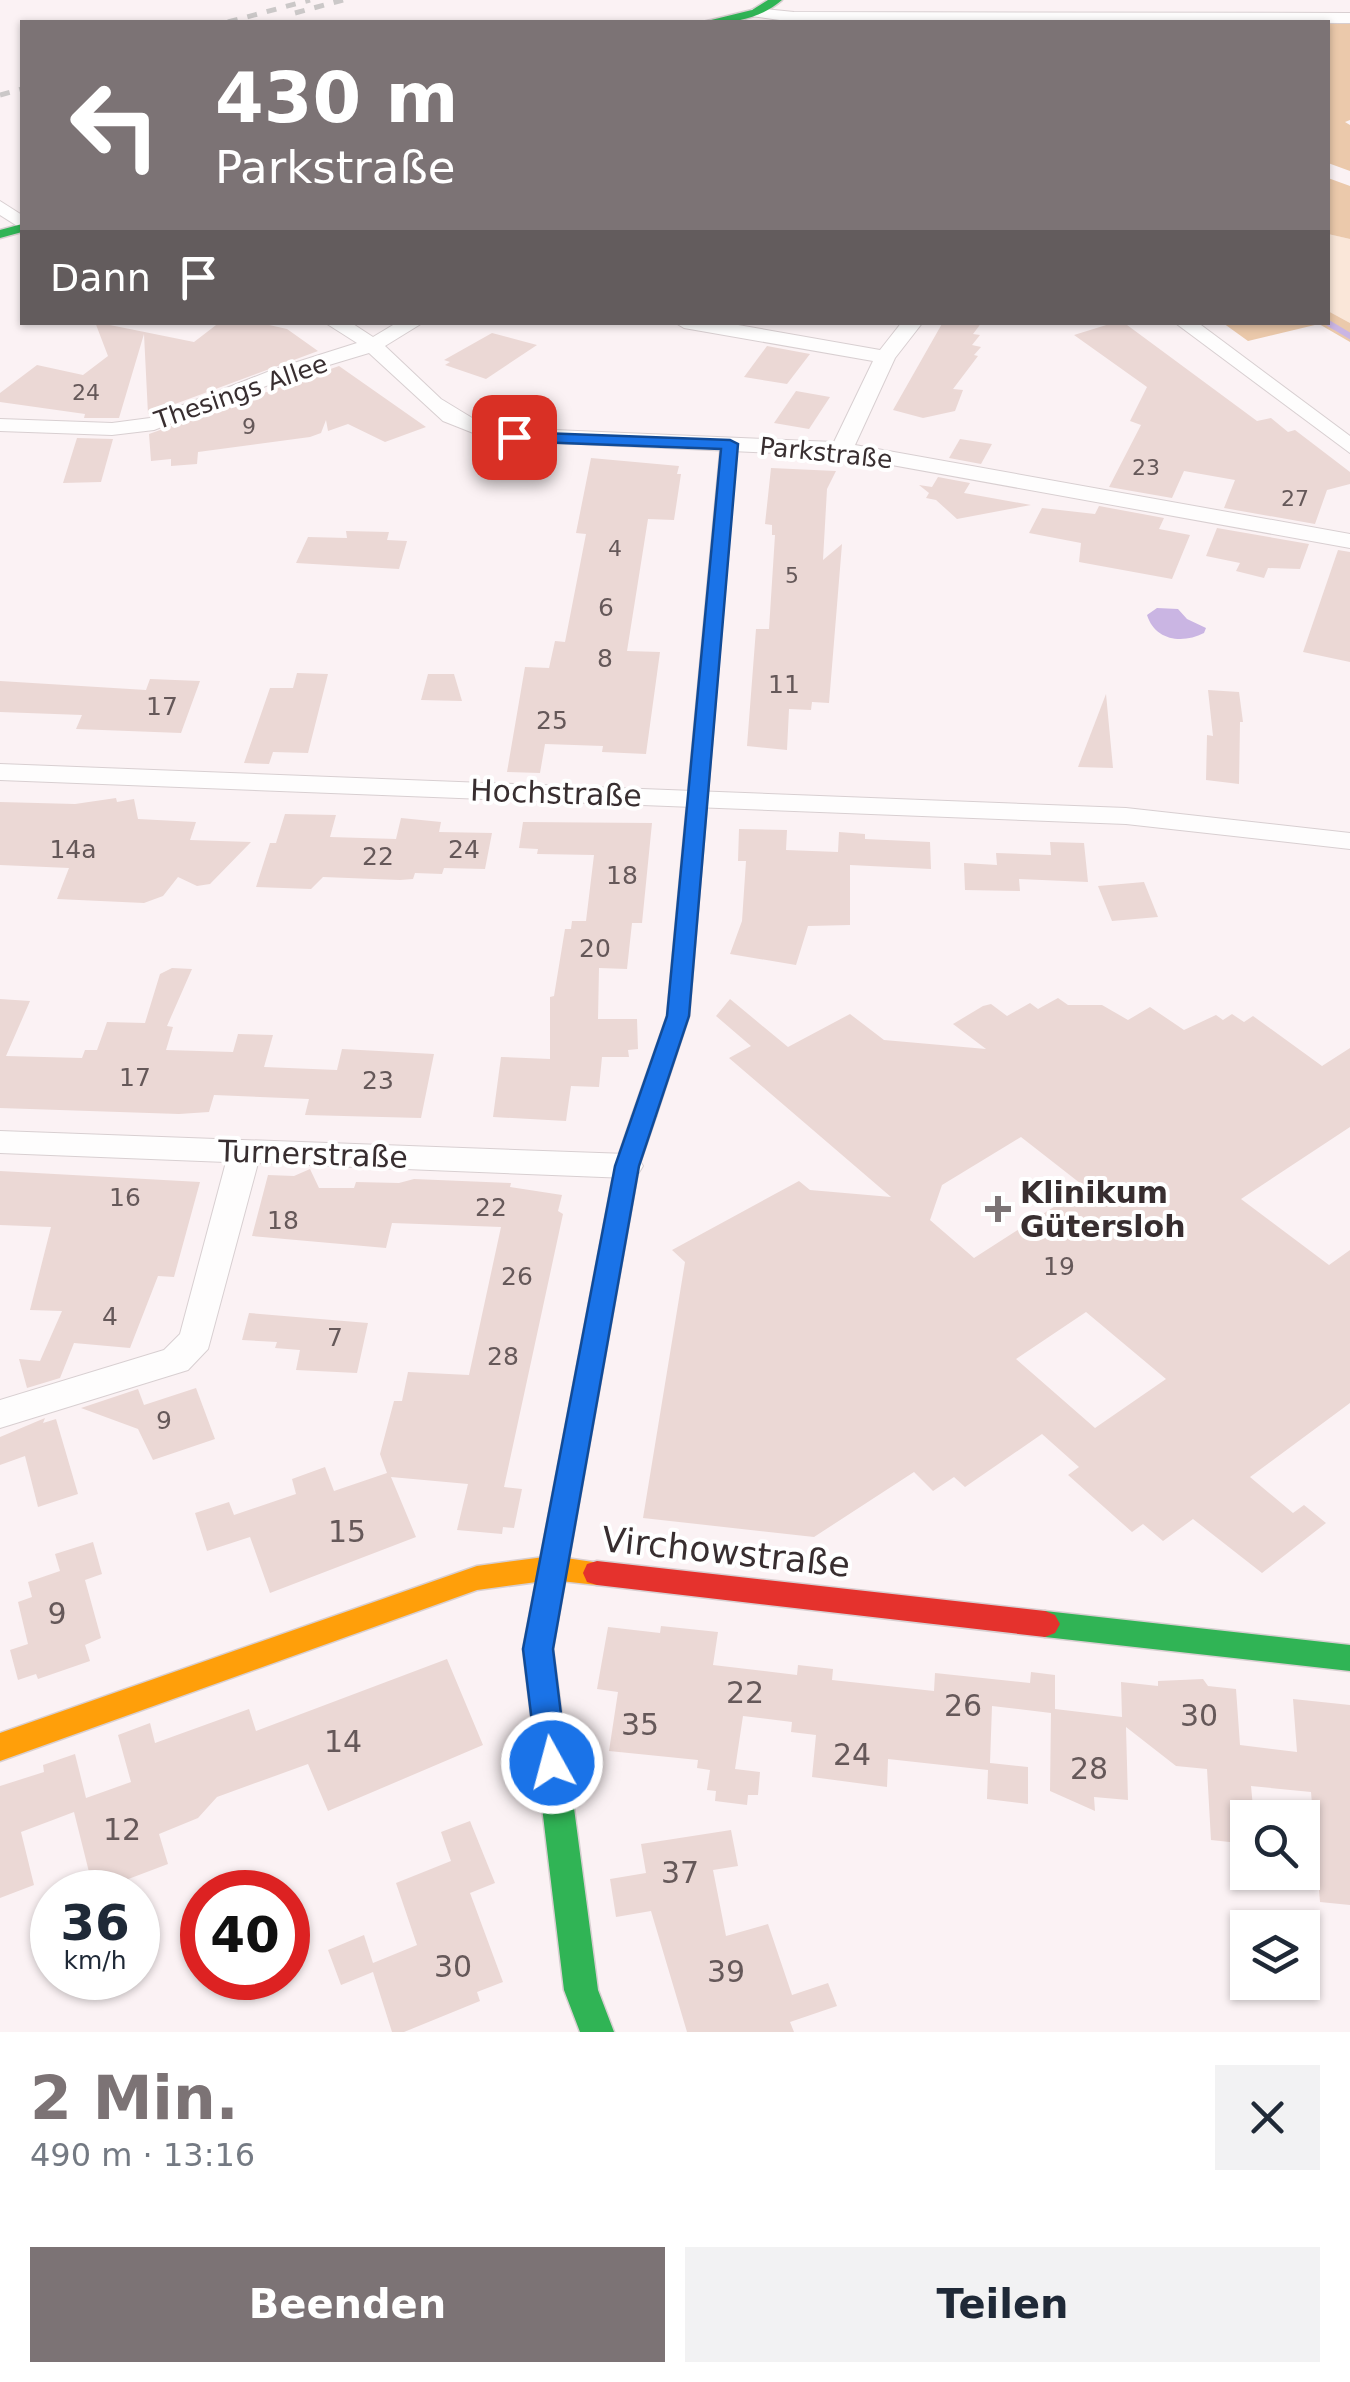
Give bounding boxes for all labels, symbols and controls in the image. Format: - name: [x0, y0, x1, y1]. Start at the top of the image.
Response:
- text: 430 m: [215, 57, 458, 139]
- icon: left: [50, 60, 180, 190]
- text: Parkstraße: [215, 141, 455, 194]
- icon: arrive: [171, 250, 226, 305]
- text: Dann: [50, 256, 151, 300]
- street label: Thesings Allee: [150, 349, 331, 435]
- house number: 24: [72, 380, 100, 405]
- pin: [472, 395, 557, 480]
- icon: arrive: [487, 410, 542, 465]
- house number: 9: [242, 414, 256, 439]
- street label: Parkstraße: [758, 432, 894, 474]
- house number: 23: [1132, 455, 1160, 480]
- house number: 27: [1281, 486, 1309, 511]
- house number: 4: [608, 536, 622, 561]
- house number: 5: [785, 563, 799, 588]
- house number: 6: [598, 593, 614, 622]
- house number: 8: [597, 644, 613, 673]
- house number: 11: [768, 670, 800, 699]
- house number: 17: [146, 692, 178, 721]
- house number: 25: [536, 706, 568, 735]
- street label: Hochstraße: [469, 773, 643, 813]
- house number: 14a: [49, 835, 97, 864]
- house number: 24: [448, 835, 480, 864]
- house number: 22: [362, 842, 394, 871]
- house number: 18: [606, 861, 638, 890]
- house number: 20: [579, 934, 611, 963]
- house number: 17: [119, 1063, 151, 1092]
- house number: 23: [362, 1066, 394, 1095]
- street label: Turnerstraße: [217, 1133, 408, 1175]
- place label: Klinikum Gütersloh: [1020, 1175, 1186, 1244]
- house number: 16: [109, 1183, 141, 1212]
- house number: 22: [475, 1193, 507, 1222]
- marker: Klinikum Gütersloh: [985, 1196, 1011, 1222]
- house number: 18: [267, 1206, 299, 1235]
- house number: 19: [1043, 1252, 1075, 1281]
- house number: 26: [501, 1262, 533, 1291]
- house number: 4: [102, 1302, 118, 1331]
- house number: 7: [327, 1323, 343, 1352]
- house number: 28: [487, 1342, 519, 1371]
- house number: 9: [156, 1406, 172, 1435]
- house number: 15: [328, 1514, 366, 1549]
- street label: Virchowstraße: [600, 1519, 852, 1585]
- house number: 9: [47, 1596, 67, 1631]
- house number: 22: [726, 1675, 764, 1710]
- house number: 26: [944, 1688, 982, 1723]
- house number: 30: [1180, 1698, 1218, 1733]
- house number: 35: [621, 1707, 659, 1742]
- position arrow: [500, 1711, 604, 1815]
- house number: 14: [324, 1724, 362, 1759]
- house number: 24: [833, 1737, 871, 1772]
- house number: 28: [1070, 1751, 1108, 1786]
- map controls: [1230, 1800, 1320, 2000]
- button: search: [1230, 1800, 1320, 1890]
- house number: 12: [103, 1812, 141, 1847]
- house number: 37: [661, 1855, 699, 1890]
- speed limit sign: 40: [180, 1870, 310, 2000]
- text: 36: [60, 1894, 130, 1952]
- button: layers: [1230, 1910, 1320, 2000]
- text: km/h: [63, 1946, 127, 1975]
- house number: 30: [434, 1949, 472, 1984]
- house number: 39: [707, 1954, 745, 1989]
- text: 2 Min.: [30, 2063, 238, 2133]
- button: close: [1215, 2065, 1320, 2170]
- text: 490 m · 13:16: [30, 2136, 255, 2174]
- button: Beenden: [30, 2247, 665, 2362]
- button: Teilen: [685, 2247, 1320, 2362]

